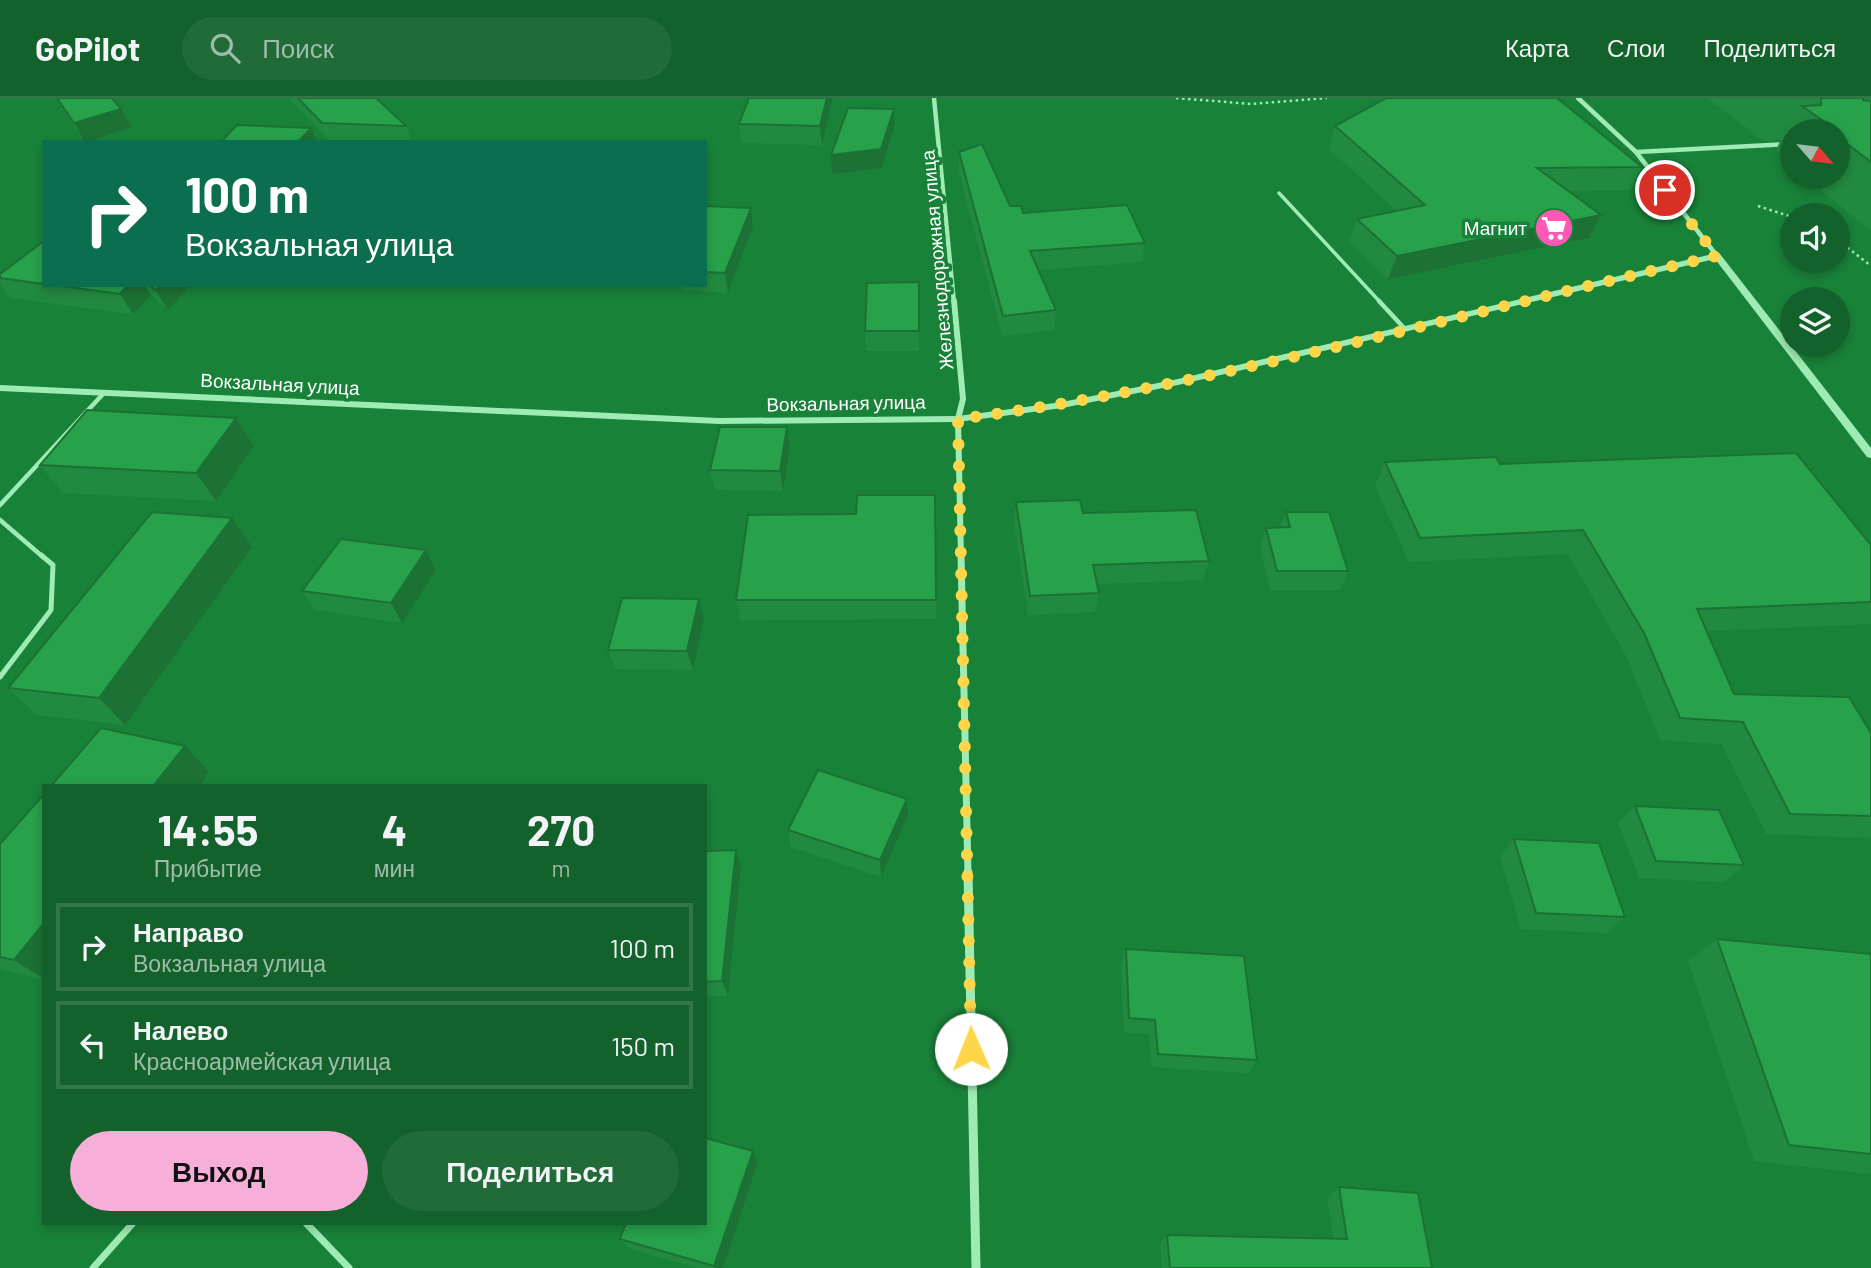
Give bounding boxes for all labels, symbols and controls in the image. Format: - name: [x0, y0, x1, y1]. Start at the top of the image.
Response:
- search box: [182, 17, 672, 80]
- text: GoPilot: [35, 28, 140, 68]
- icon: search: [206, 29, 244, 67]
- text: Поиск: [262, 32, 334, 63]
- text: Карта: [1505, 33, 1569, 62]
- text: Слои: [1607, 33, 1665, 62]
- text: Поделиться: [1703, 33, 1836, 62]
- north arrow: [1780, 119, 1850, 189]
- map controls: [1780, 119, 1850, 357]
- street label: Железнодорожная улица: [915, 149, 958, 371]
- pin: [1635, 160, 1695, 220]
- text: 100 m: [185, 164, 309, 223]
- icon: right: [70, 168, 161, 259]
- icon: arrive: [1646, 171, 1684, 209]
- button: sound: [1780, 203, 1850, 273]
- supermarket icon: Магнит: [1533, 207, 1575, 249]
- place label: Магнит: [1464, 216, 1527, 239]
- text: Вокзальная улица: [185, 224, 453, 262]
- button: layers: [1780, 287, 1850, 357]
- street label: Вокзальная улица: [200, 368, 361, 399]
- street label: Вокзальная улица: [766, 390, 926, 415]
- text: 14:55: [157, 804, 258, 854]
- text: 4: [382, 804, 407, 854]
- text: 270: [527, 804, 595, 854]
- text: Прибытие: [154, 854, 262, 882]
- text: мин: [374, 854, 415, 882]
- text: m: [552, 854, 571, 882]
- text: Направо: [133, 916, 244, 947]
- icon: right: [74, 928, 112, 966]
- text: 100 m: [610, 932, 675, 963]
- text: Вокзальная улица: [133, 949, 326, 977]
- position arrow: [934, 1012, 1008, 1086]
- text: Налево: [133, 1014, 228, 1045]
- icon: left: [74, 1026, 112, 1064]
- text: 150 m: [611, 1030, 675, 1061]
- text: Красноармейская улица: [133, 1047, 391, 1075]
- button: Выход: [70, 1131, 368, 1211]
- button: Поделиться: [382, 1131, 679, 1211]

